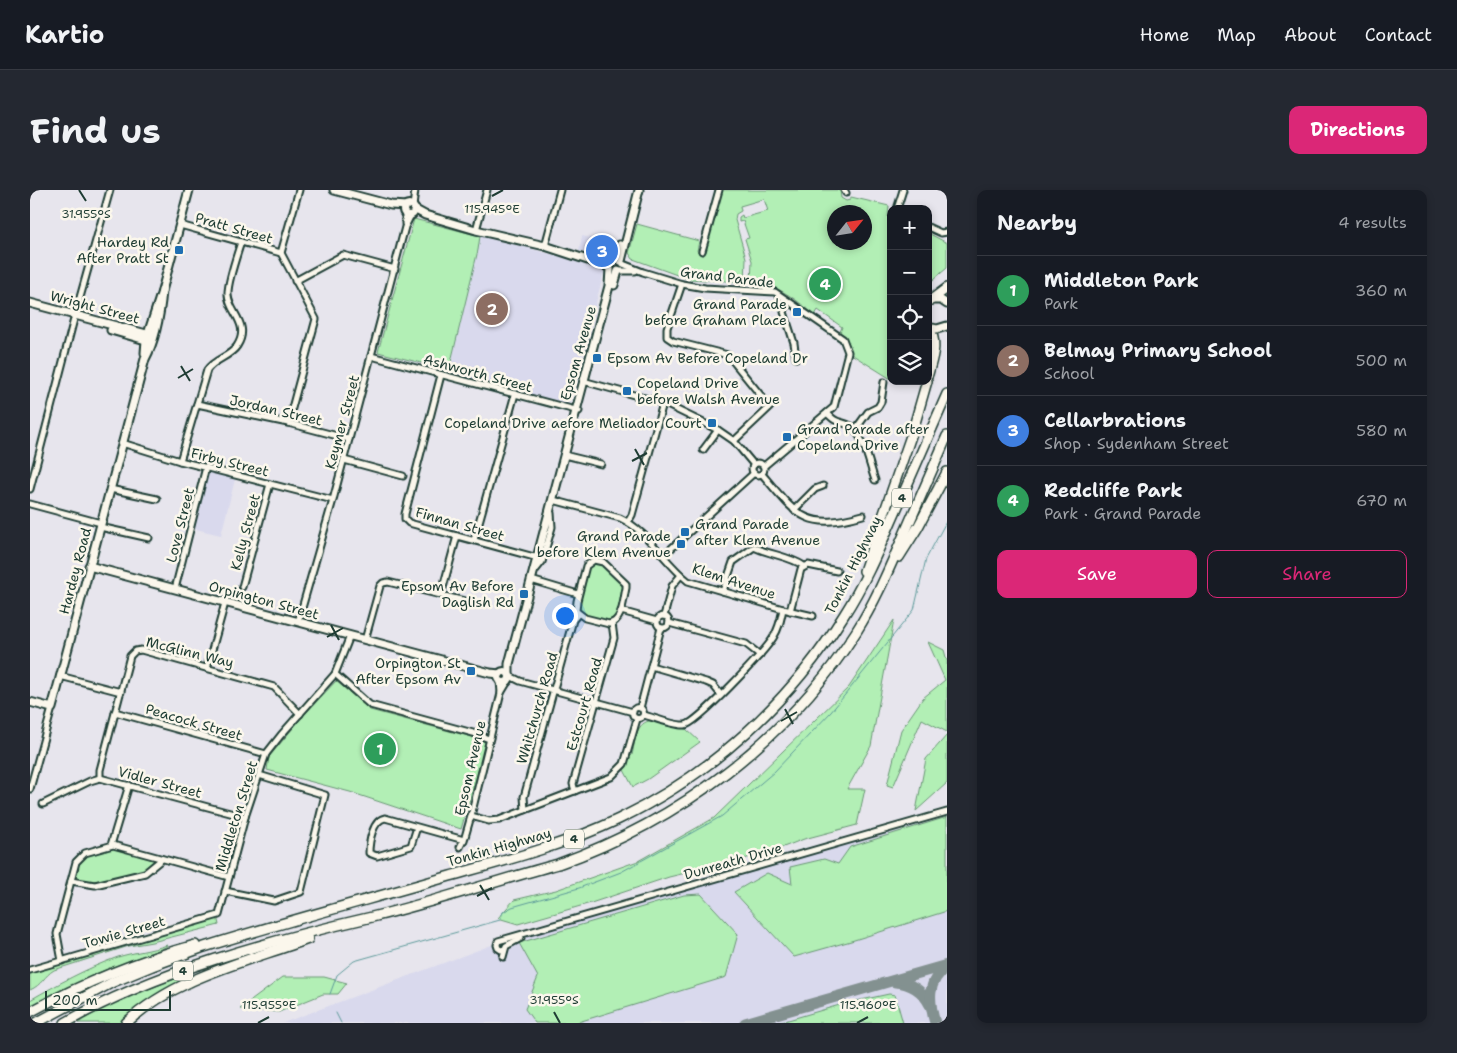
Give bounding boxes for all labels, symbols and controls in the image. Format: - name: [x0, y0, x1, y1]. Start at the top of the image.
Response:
- text: Kartio: [25, 19, 104, 51]
- text: Home: [1140, 23, 1189, 47]
- text: Map: [1217, 23, 1256, 47]
- text: About: [1284, 23, 1337, 47]
- text: Contact: [1365, 23, 1432, 47]
- button: Directions: [1289, 106, 1427, 154]
- text: Find us: [30, 107, 161, 154]
- text: 115.945°E: [464, 201, 520, 217]
- north arrow: [827, 205, 872, 250]
- map controls: [887, 205, 932, 385]
- button: +: [887, 205, 932, 250]
- text: 31.955°S: [61, 206, 111, 222]
- street label: Pratt Street: [193, 208, 275, 248]
- text: Nearby: [997, 209, 1077, 237]
- text: 4 results: [1338, 212, 1407, 233]
- pin: 3: [586, 232, 618, 270]
- place label: Hardey Rd After Pratt St: [76, 233, 169, 267]
- marker: Hardey Rd After Pratt St: [173, 244, 185, 256]
- button: −: [887, 250, 932, 295]
- street label: Grand Parade: [679, 262, 775, 292]
- pin: 4: [809, 265, 841, 303]
- text: Middleton Park: [1044, 268, 1199, 293]
- text: 1: [1009, 280, 1017, 301]
- text: 360 m: [1355, 280, 1407, 301]
- street label: Wright Street: [48, 286, 142, 328]
- pin: 2: [476, 290, 508, 328]
- text: Park: [1044, 293, 1078, 314]
- place label: Grand Parade before Graham Place: [645, 295, 787, 329]
- button: locate: [887, 295, 932, 340]
- street label: Epsom Avenue: [556, 304, 600, 402]
- marker: Grand Parade before Graham Place: [791, 306, 803, 318]
- text: Belmay Primary School: [1044, 338, 1272, 363]
- button: layers: [887, 340, 932, 385]
- place label: Epsom Av Before Copeland Dr: [607, 349, 808, 367]
- street label: Ashworth Street: [421, 350, 535, 396]
- text: 2: [1007, 350, 1019, 371]
- text: 500 m: [1356, 350, 1407, 371]
- marker: Epsom Av Before Copeland Dr: [591, 352, 603, 364]
- text: School: [1044, 363, 1094, 384]
- street label: Keymer Street: [321, 373, 363, 471]
- place label: Copeland Drive before Walsh Avenue: [637, 374, 780, 408]
- marker: Copeland Drive before Walsh Avenue: [621, 385, 633, 397]
- street label: Jordan Street: [228, 391, 324, 429]
- text: Cellarbrations: [1044, 408, 1186, 433]
- place label: Copeland Drive aefore Meliador Court: [444, 414, 702, 432]
- marker: Copeland Drive aefore Meliador Court: [706, 417, 718, 429]
- place label: Grand Parade after Copeland Drive: [797, 420, 930, 454]
- text: 3: [1007, 420, 1019, 441]
- text: 580 m: [1356, 420, 1407, 441]
- marker: Grand Parade after Copeland Drive: [781, 431, 793, 443]
- text: Shop · Sydenham Street: [1044, 433, 1229, 454]
- street label: Firby Street: [189, 444, 271, 480]
- text: Redcliffe Park: [1044, 478, 1183, 503]
- street label: Love Street: [162, 486, 198, 564]
- road number: 4: [892, 488, 912, 508]
- text: 4: [1007, 490, 1019, 511]
- text: 670 m: [1356, 490, 1407, 511]
- street label: Kelly Street: [226, 492, 264, 572]
- street label: Finnan Street: [413, 503, 507, 545]
- text: Park · Grand Parade: [1044, 503, 1201, 524]
- street label: Tonkin Highway: [820, 513, 886, 617]
- place label: Grand Parade after Klem Avenue: [695, 515, 820, 549]
- street label: Hardey Road: [55, 526, 95, 616]
- marker: Grand Parade after Klem Avenue: [679, 526, 691, 538]
- place label: Grand Parade before Klem Avenue: [537, 527, 671, 561]
- marker: Grand Parade before Klem Avenue: [675, 538, 687, 550]
- button: Save: [997, 550, 1197, 598]
- button: Share: [1207, 550, 1407, 598]
- street label: Klem Avenue: [690, 559, 778, 603]
- street label: Orpington Street: [207, 577, 321, 623]
- place label: Epsom Av Before Daglish Rd: [401, 577, 514, 611]
- marker: Epsom Av Before Daglish Rd: [518, 588, 530, 600]
- your location: [552, 603, 578, 629]
- street label: McGlinn Way: [144, 632, 236, 672]
- street label: Whitchurch Road: [512, 650, 562, 766]
- place label: Orpington St After Epsom Av: [356, 654, 461, 688]
- street label: Estcourt Road: [562, 655, 606, 753]
- marker: Orpington St After Epsom Av: [465, 665, 477, 677]
- street label: Peacock Street: [143, 700, 245, 744]
- street label: Epsom Avenue: [450, 718, 490, 817]
- pin: 1: [364, 730, 396, 768]
- street label: Middleton Street: [211, 758, 261, 874]
- street label: Vidler Street: [116, 762, 204, 802]
- street label: Tonkin Highway: [445, 823, 553, 871]
- road number: 4: [564, 830, 584, 849]
- street label: Dunreath Drive: [682, 838, 784, 884]
- street label: Towie Street: [81, 912, 167, 952]
- road number: 4: [173, 961, 193, 980]
- scale bar: [45, 988, 171, 1011]
- text: 200 m: [52, 991, 98, 1009]
- text: 31.955°S: [529, 992, 579, 1008]
- text: 115.955°E: [242, 997, 296, 1013]
- text: 115.960°E: [840, 997, 896, 1013]

